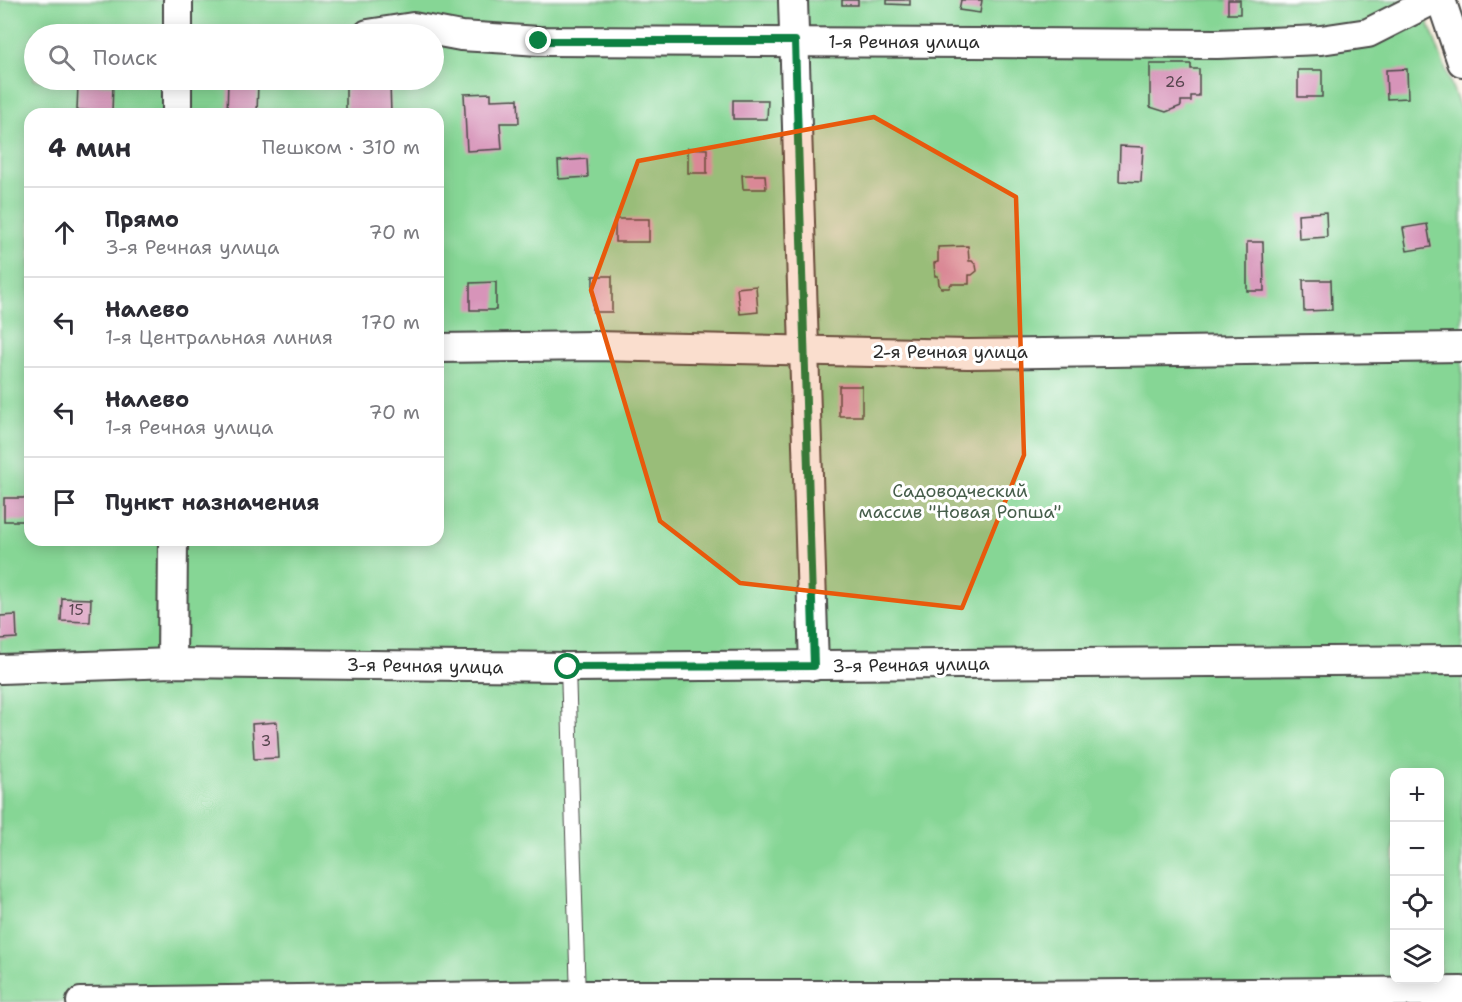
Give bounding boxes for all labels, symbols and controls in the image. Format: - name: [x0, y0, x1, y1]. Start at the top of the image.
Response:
- search box: [24, 24, 444, 90]
- route end: [525, 27, 551, 53]
- street label: 1-я Речная улица: [828, 30, 980, 54]
- icon: search: [45, 41, 78, 74]
- text: Поиск: [93, 43, 157, 72]
- house number: 26: [1165, 72, 1185, 92]
- text: 4 мин: [48, 130, 131, 165]
- text: Пешком · 310 m: [262, 134, 420, 160]
- text: Прямо: [105, 205, 179, 234]
- icon: ahead: [48, 216, 81, 249]
- text: 70 m: [368, 219, 420, 245]
- text: 3-я Речная улица: [105, 234, 279, 260]
- text: Налево: [105, 295, 189, 324]
- icon: left: [48, 306, 81, 339]
- text: 170 m: [361, 309, 420, 335]
- text: 1-я Центральная линия: [105, 324, 333, 350]
- street label: 2-я Речная улица: [872, 340, 1028, 364]
- text: Налево: [105, 385, 189, 414]
- icon: left: [48, 396, 81, 429]
- text: 70 m: [368, 399, 420, 425]
- text: 1-я Речная улица: [105, 414, 273, 440]
- park label: Садоводческий массив "Новая Ропша": [859, 479, 1061, 524]
- icon: arrive: [48, 486, 81, 519]
- text: Пункт назначения: [105, 488, 319, 517]
- house number: 15: [68, 600, 84, 620]
- street label: 3-я Речная улица: [832, 652, 990, 678]
- street label: 3-я Речная улица: [346, 653, 504, 679]
- route start: [554, 653, 580, 679]
- house number: 3: [261, 731, 271, 751]
- map controls: [1390, 768, 1444, 984]
- button: +: [1390, 768, 1444, 822]
- button: −: [1390, 822, 1444, 876]
- button: locate: [1390, 876, 1444, 930]
- button: layers: [1390, 930, 1444, 984]

